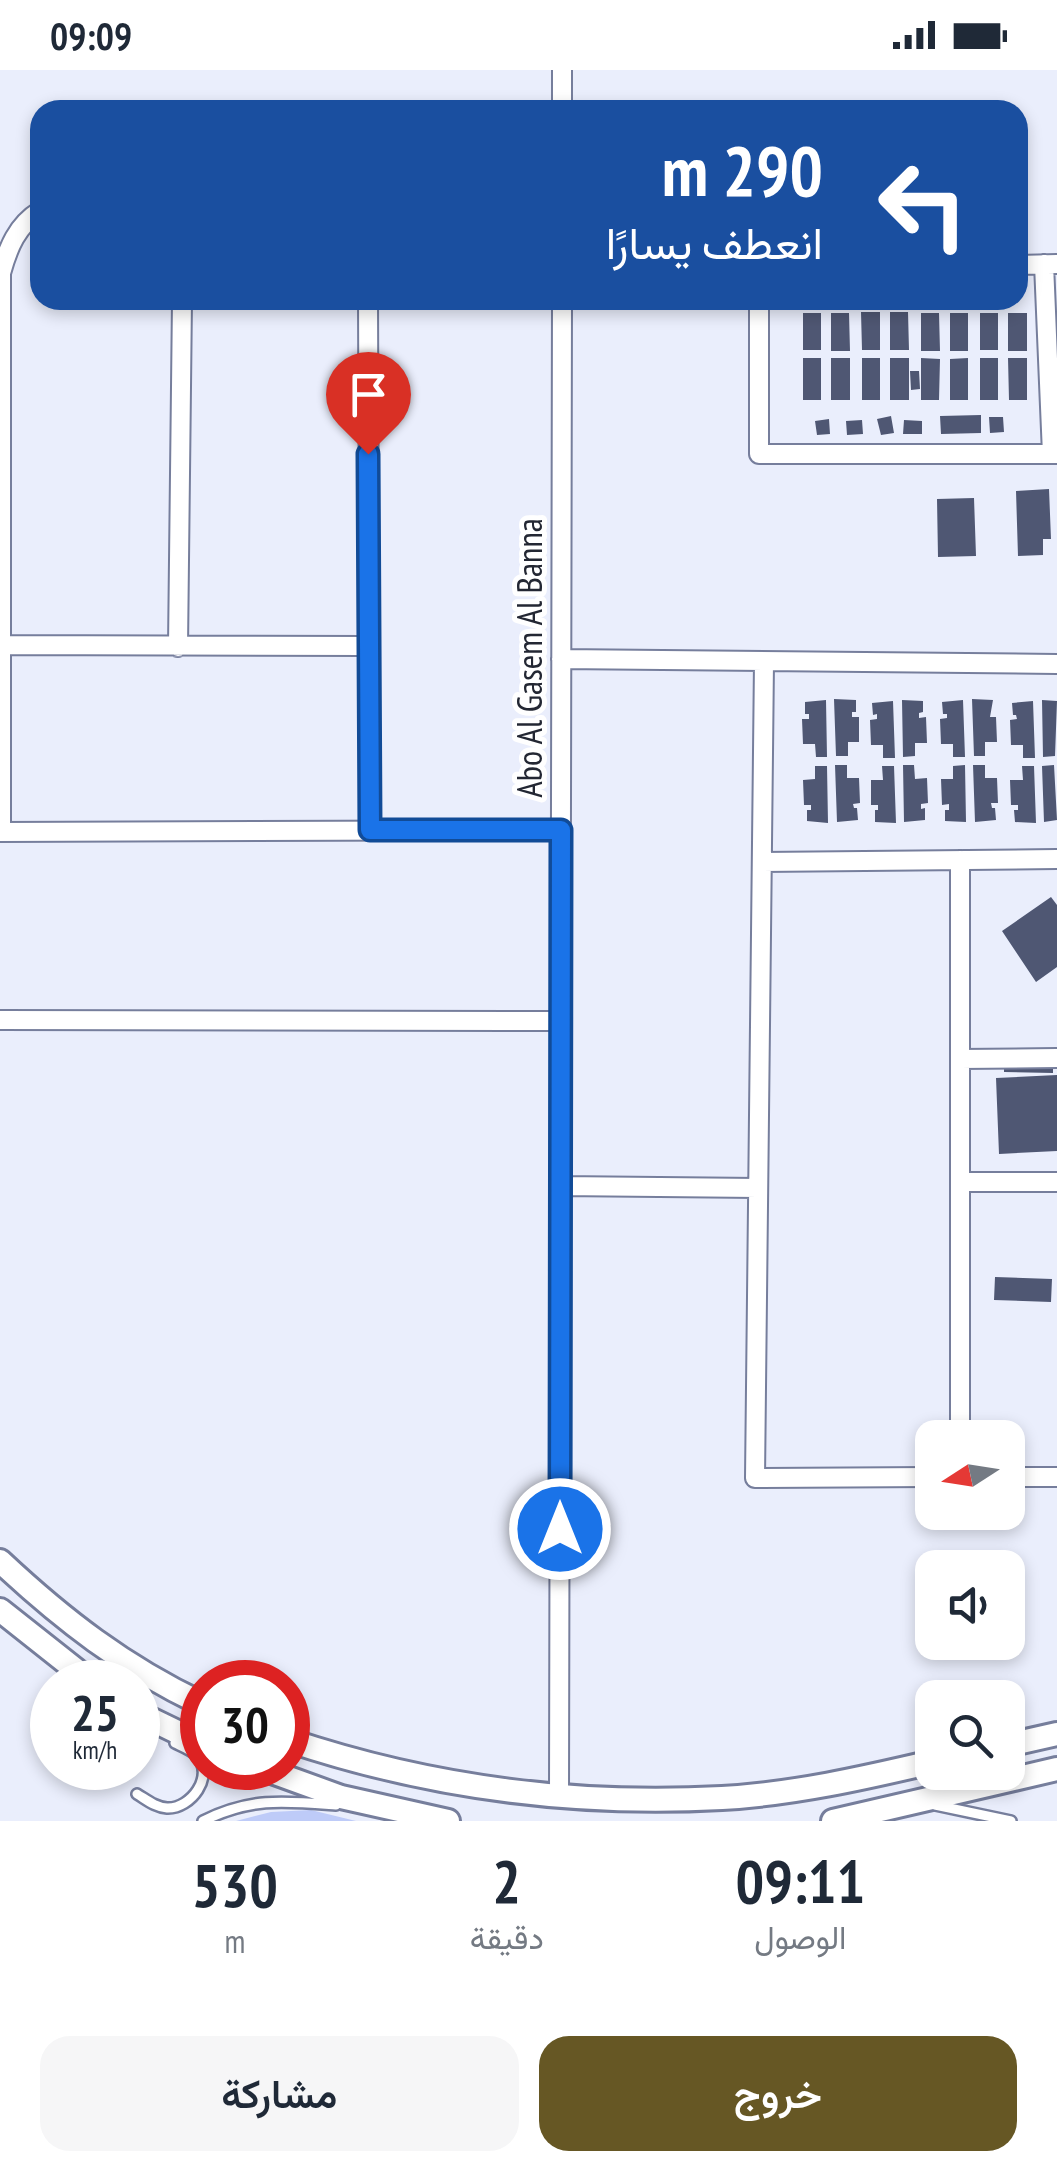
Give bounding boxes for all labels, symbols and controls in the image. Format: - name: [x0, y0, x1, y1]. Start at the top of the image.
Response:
- text: 09:09: [50, 11, 132, 60]
- text: 290 m: [662, 125, 823, 215]
- icon: left: [858, 140, 988, 270]
- text: انعطف يسارًا: [606, 213, 823, 271]
- pin: [326, 352, 411, 455]
- icon: arrive: [341, 367, 396, 422]
- street label: Abo Al Gasem Al Banna: [506, 518, 552, 798]
- north arrow: [915, 1420, 1025, 1530]
- map controls: [915, 1420, 1025, 1790]
- position arrow: [508, 1477, 612, 1581]
- button: sound: [915, 1550, 1025, 1660]
- speed limit sign: 30: [180, 1660, 310, 1790]
- text: 25: [71, 1680, 119, 1745]
- button: search: [915, 1680, 1025, 1790]
- text: km/h: [73, 1734, 117, 1766]
- text: 2: [492, 1842, 521, 1920]
- text: 09:11: [735, 1842, 865, 1920]
- text: 530: [192, 1846, 278, 1924]
- text: دقيقة: [470, 1916, 544, 1958]
- text: الوصول: [754, 1916, 847, 1958]
- text: m: [224, 1920, 245, 1962]
- button: مشاركة: [40, 2036, 519, 2151]
- button: خروج: [539, 2036, 1017, 2151]

